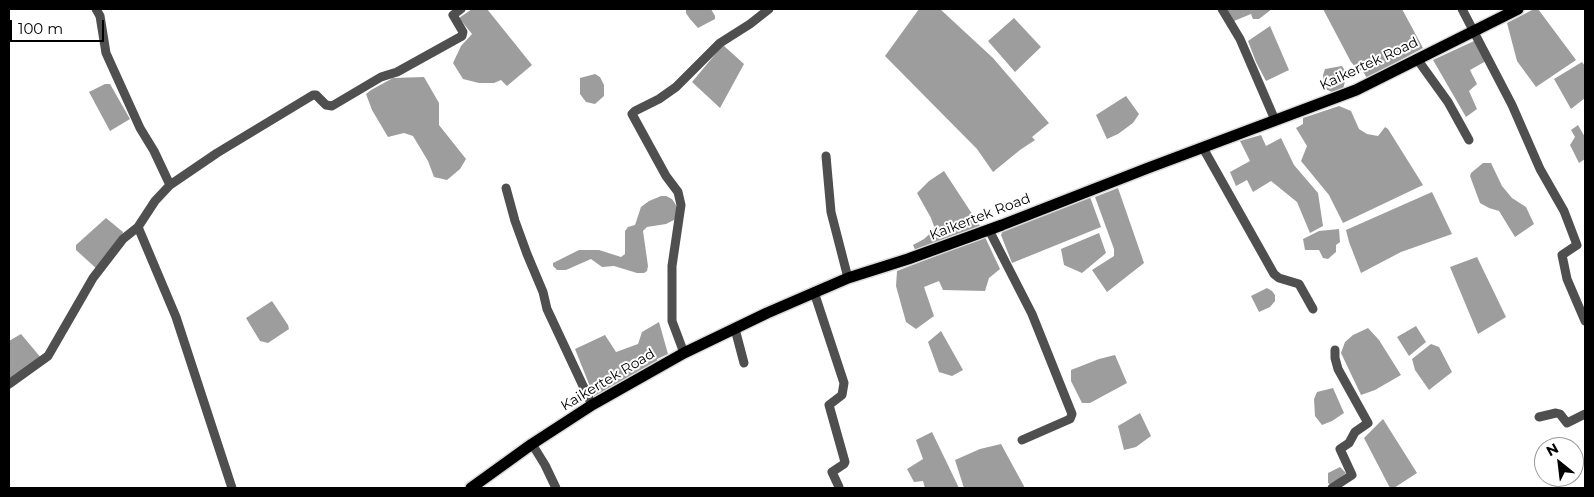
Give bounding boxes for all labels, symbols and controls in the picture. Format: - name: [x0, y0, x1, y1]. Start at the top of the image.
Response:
- scale bar: [12, 10, 106, 42]
- text: 100 m: [18, 19, 63, 38]
- street label: Kaikertek Road: [1317, 34, 1421, 94]
- street label: Kaikertek Road: [927, 190, 1033, 244]
- street label: Kaikertek Road: [558, 345, 658, 415]
- north arrow: [1534, 437, 1584, 487]
- text: N: [1543, 439, 1562, 460]

